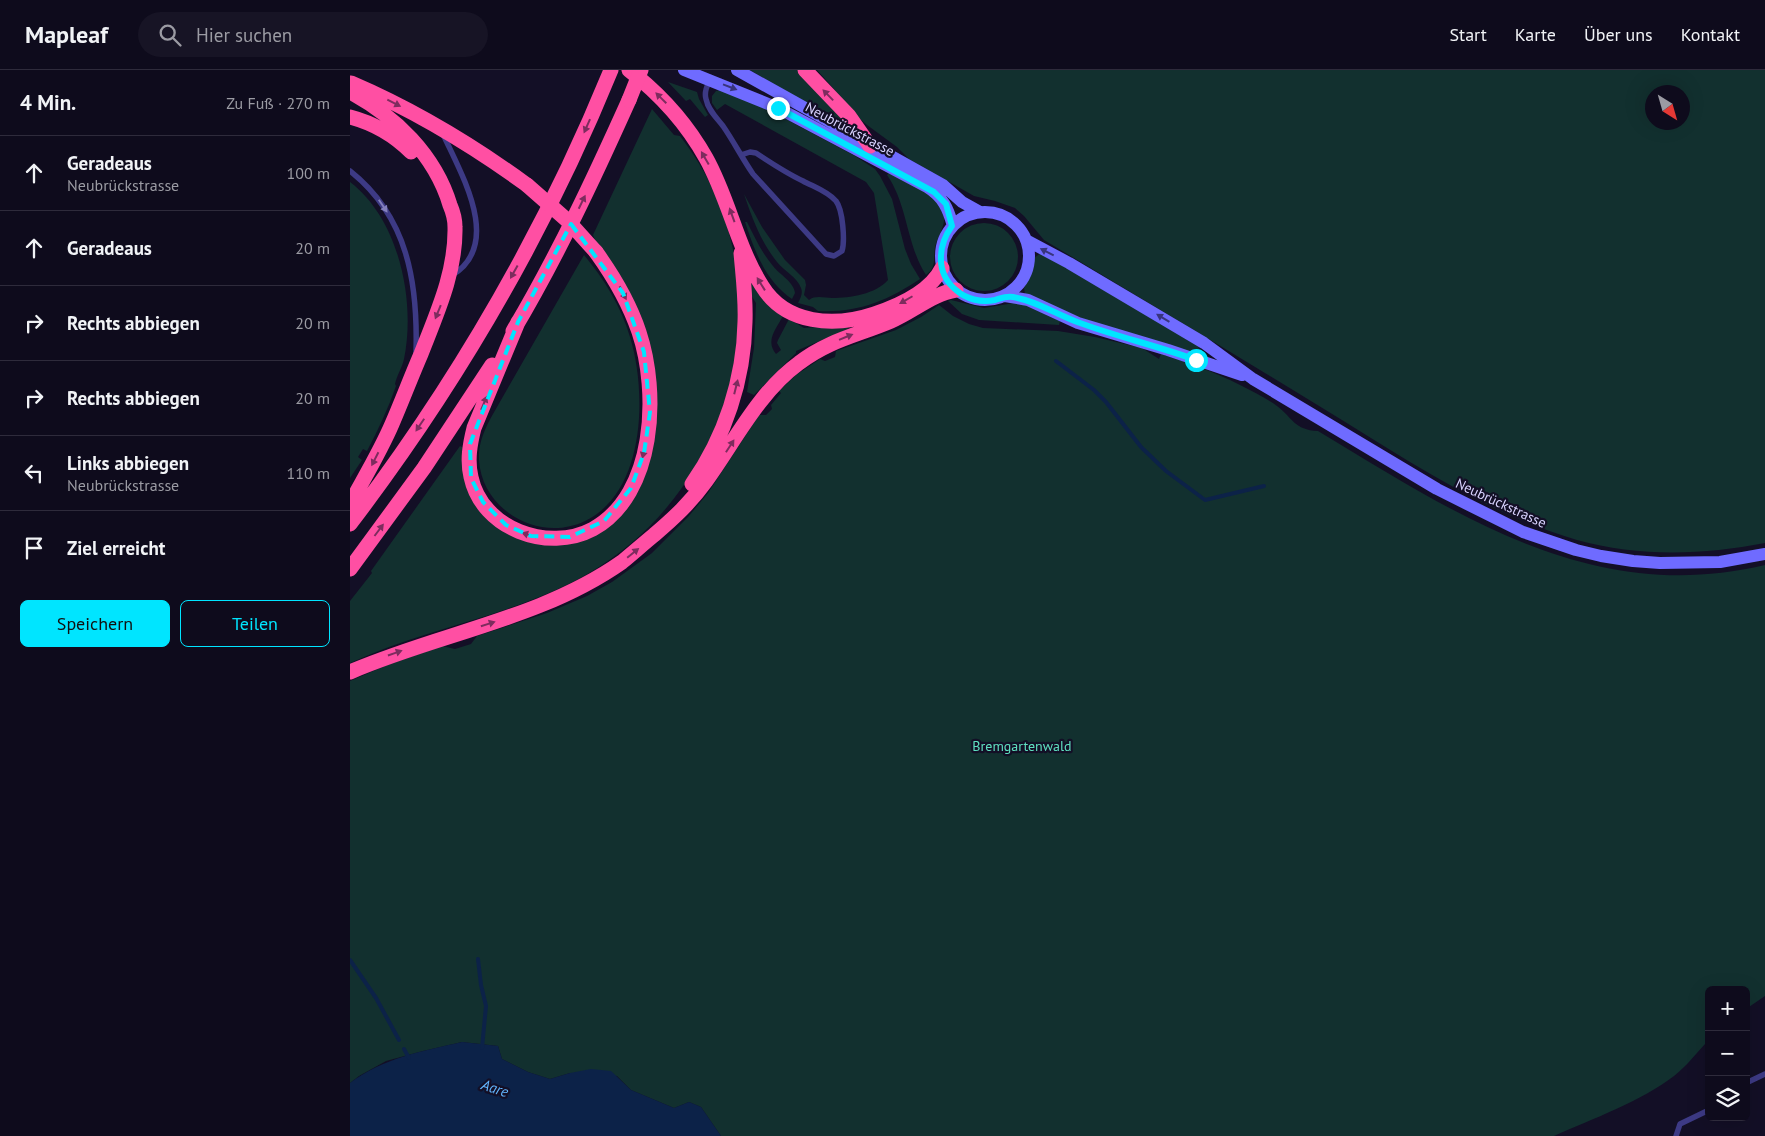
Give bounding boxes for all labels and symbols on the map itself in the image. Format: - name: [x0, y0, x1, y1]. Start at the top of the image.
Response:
- one-way arrow: [723, 83, 738, 91]
- north arrow: [1645, 85, 1690, 130]
- one-way arrow: [822, 89, 834, 101]
- one-way arrow: [655, 93, 667, 105]
- route end: [767, 97, 790, 120]
- street label: Neubrückstrasse: [802, 98, 898, 160]
- one-way arrow: [387, 99, 401, 107]
- one-way arrow: [582, 119, 590, 133]
- one-way arrow: [701, 151, 710, 164]
- one-way arrow: [578, 195, 586, 209]
- one-way arrow: [378, 199, 388, 213]
- one-way arrow: [728, 207, 735, 222]
- one-way arrow: [1040, 248, 1055, 256]
- one-way arrow: [510, 264, 518, 279]
- one-way arrow: [756, 277, 766, 290]
- one-way arrow: [619, 286, 627, 300]
- one-way arrow: [899, 295, 912, 304]
- one-way arrow: [433, 305, 441, 319]
- one-way arrow: [1156, 314, 1169, 323]
- one-way arrow: [839, 333, 854, 340]
- route start: [1185, 349, 1208, 372]
- one-way arrow: [732, 379, 740, 394]
- one-way arrow: [480, 396, 488, 410]
- one-way arrow: [415, 418, 425, 432]
- one-way arrow: [725, 439, 735, 452]
- one-way arrow: [640, 443, 648, 458]
- one-way arrow: [371, 452, 379, 466]
- street label: Neubrückstrasse: [1453, 474, 1549, 532]
- one-way arrow: [374, 523, 384, 537]
- one-way arrow: [521, 530, 536, 538]
- one-way arrow: [626, 547, 639, 558]
- one-way arrow: [481, 619, 496, 627]
- one-way arrow: [388, 649, 403, 657]
- park label: Bremgartenwald: [972, 737, 1072, 755]
- water label: Aare: [478, 1074, 511, 1101]

